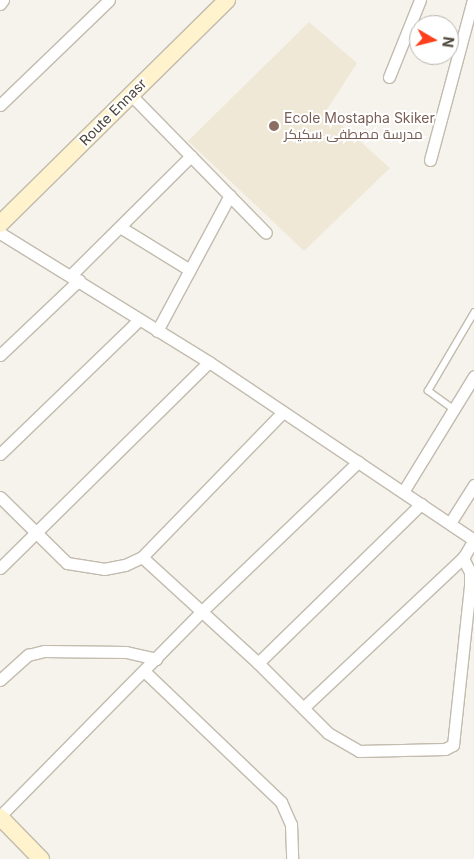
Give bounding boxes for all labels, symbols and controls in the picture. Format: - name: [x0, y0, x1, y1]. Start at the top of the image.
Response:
- north arrow: [409, 15, 459, 65]
- text: N: [439, 36, 458, 48]
- street label: Route Ennasr: [76, 75, 150, 149]
- place label: Ecole Mostapha Skiker مدرسة مصطفى سكيكر: [284, 110, 435, 142]
- marker: Ecole Mostapha Skiker مدرسة مصطفى سكيكر: [268, 120, 280, 132]

